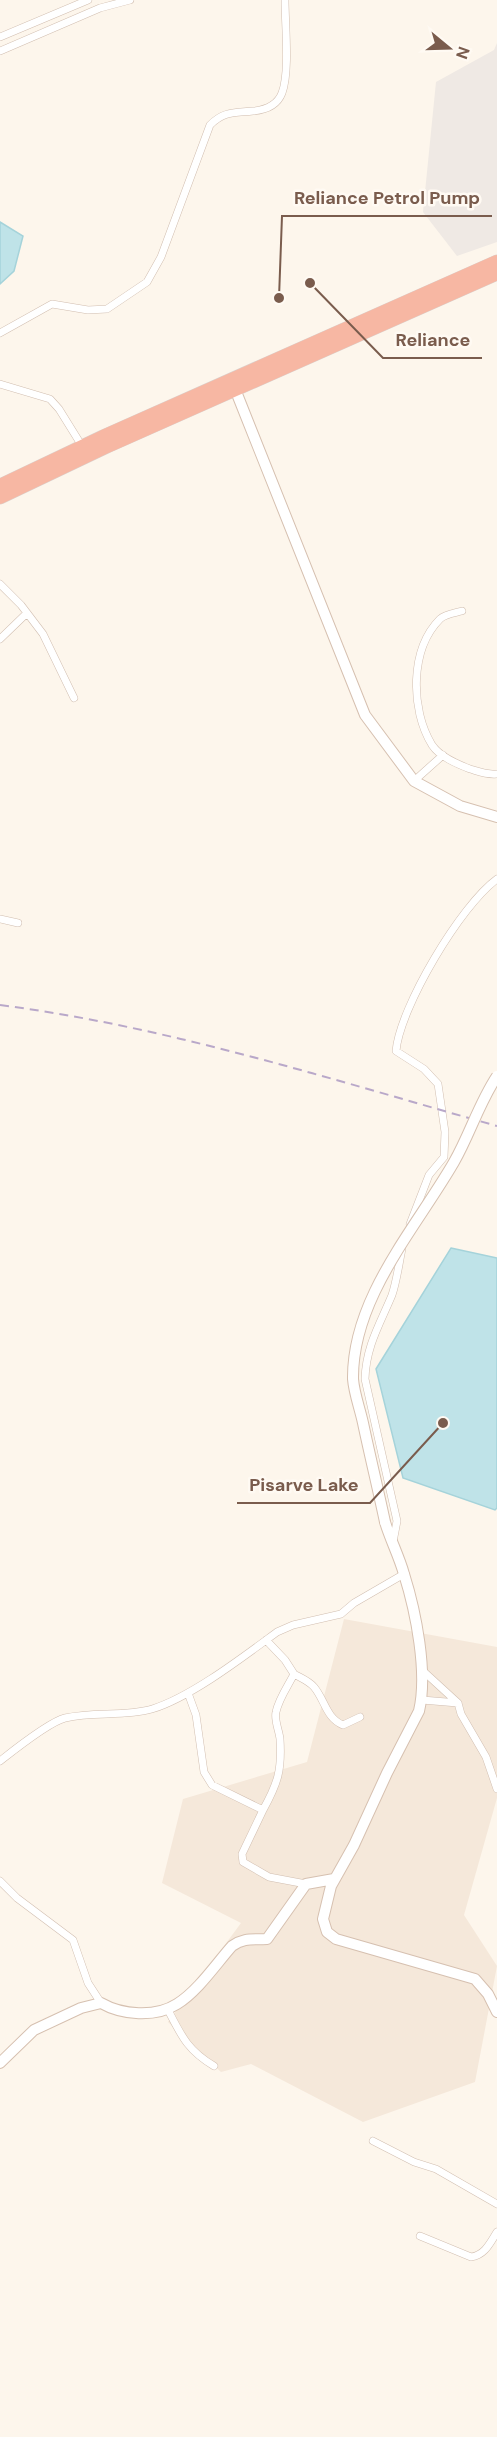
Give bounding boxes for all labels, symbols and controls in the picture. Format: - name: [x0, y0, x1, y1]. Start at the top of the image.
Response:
- north arrow: [419, 18, 479, 78]
- text: N: [451, 44, 475, 62]
- callout: Reliance Petrol Pump: [282, 180, 492, 216]
- text: Reliance Petrol Pump: [294, 186, 480, 210]
- callout: Reliance: [383, 322, 482, 358]
- text: Reliance: [396, 328, 471, 352]
- callout: Pisarve Lake: [237, 1467, 370, 1503]
- text: Pisarve Lake: [249, 1473, 359, 1497]

